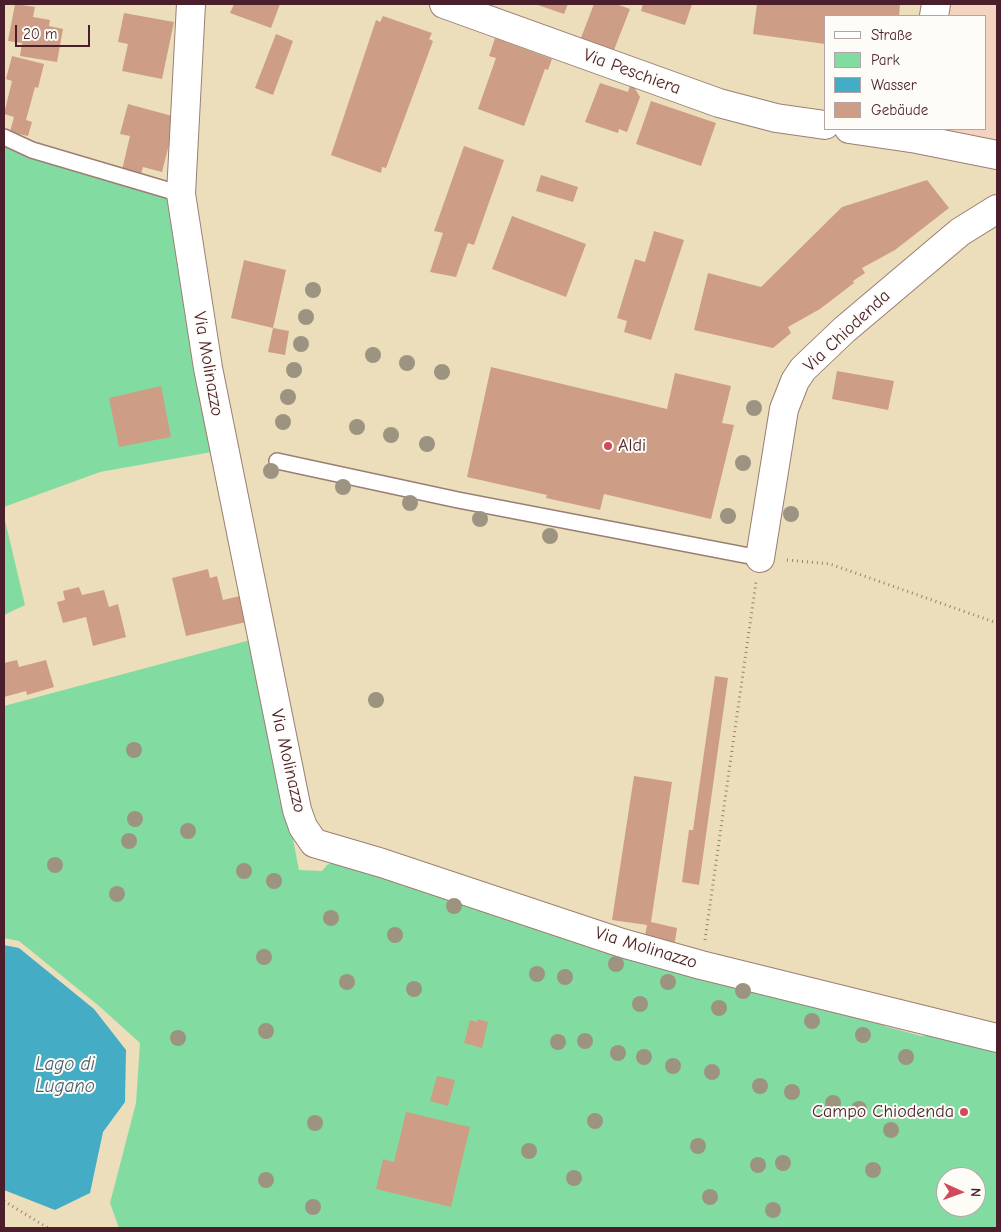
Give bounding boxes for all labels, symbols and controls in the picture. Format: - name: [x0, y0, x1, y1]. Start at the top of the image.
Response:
- scale bar: [18, 15, 92, 47]
- legend: [824, 15, 986, 130]
- text: 20 m: [23, 25, 57, 43]
- text: Straße: [871, 26, 912, 44]
- street label: Via Peschiera: [580, 44, 684, 100]
- text: Park: [871, 51, 900, 69]
- text: Wasser: [871, 76, 917, 94]
- text: Gebäude: [871, 101, 928, 119]
- street label: Via Chiodenda: [799, 285, 895, 377]
- street label: Via Molinazzo: [188, 310, 228, 418]
- place label: Aldi: [618, 435, 646, 457]
- marker: Aldi: [602, 440, 614, 452]
- street label: Via Molinazzo: [266, 707, 310, 815]
- street label: Via Molinazzo: [592, 922, 700, 974]
- water label: Lago di Lugano: [35, 1054, 95, 1098]
- place label: Campo Chiodenda: [812, 1101, 954, 1123]
- marker: Campo Chiodenda: [958, 1106, 970, 1118]
- north arrow: [936, 1167, 986, 1217]
- text: N: [967, 1188, 984, 1197]

